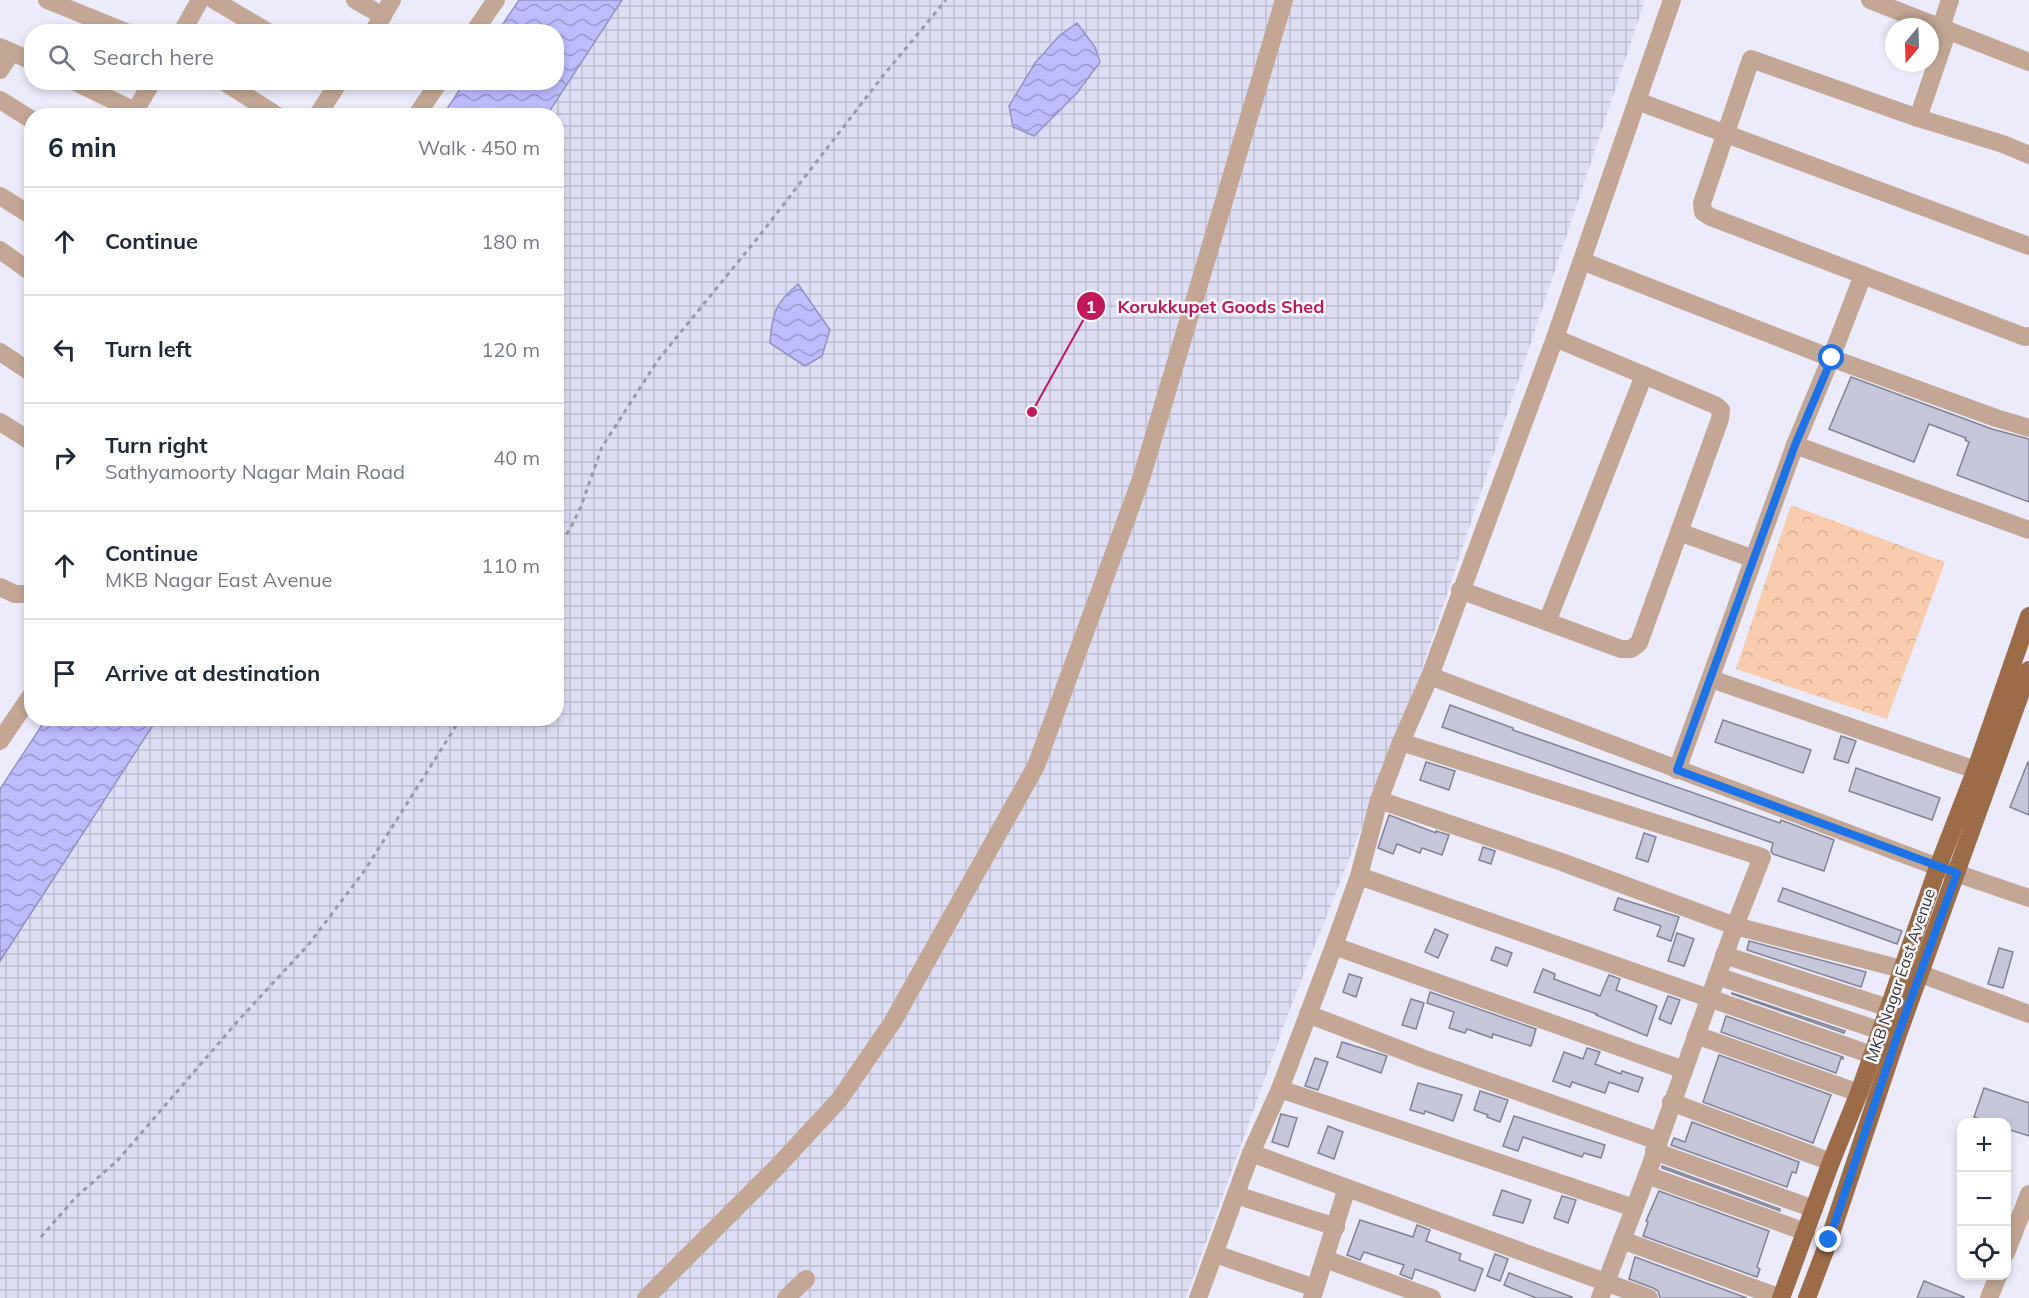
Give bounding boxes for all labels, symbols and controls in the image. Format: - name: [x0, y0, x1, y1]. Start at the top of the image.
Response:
- north arrow: [1885, 18, 1939, 72]
- search box: [24, 24, 564, 90]
- icon: search: [45, 41, 78, 74]
- text: Search here: [93, 43, 214, 71]
- text: 6 min: [48, 131, 117, 164]
- text: Walk · 450 m: [418, 135, 540, 160]
- icon: ahead: [48, 225, 81, 258]
- text: Continue: [105, 227, 198, 255]
- text: 180 m: [481, 229, 540, 254]
- callout: Korukkupet Goods Shed: [1076, 288, 1336, 324]
- text: 1: [1086, 295, 1096, 318]
- text: Korukkupet Goods Shed: [1118, 295, 1324, 318]
- icon: left: [48, 333, 81, 366]
- text: Turn left: [105, 335, 192, 363]
- text: 120 m: [481, 337, 540, 362]
- route start: [1818, 344, 1844, 370]
- text: Turn right: [105, 431, 208, 459]
- icon: right: [48, 441, 81, 474]
- text: 40 m: [493, 445, 540, 470]
- text: Sathyamoorty Nagar Main Road: [105, 459, 405, 484]
- text: Continue: [105, 539, 198, 567]
- icon: ahead: [48, 549, 81, 582]
- text: 110 m: [481, 553, 540, 578]
- text: MKB Nagar East Avenue: [105, 567, 332, 592]
- icon: arrive: [48, 657, 81, 690]
- text: Arrive at destination: [105, 659, 320, 687]
- street label: MKB Nagar East Avenue: [1861, 886, 1939, 1064]
- map controls: [1957, 1118, 2011, 1280]
- button: +: [1957, 1118, 2011, 1172]
- button: −: [1957, 1172, 2011, 1226]
- route end: [1815, 1226, 1841, 1252]
- button: locate: [1957, 1226, 2011, 1280]

